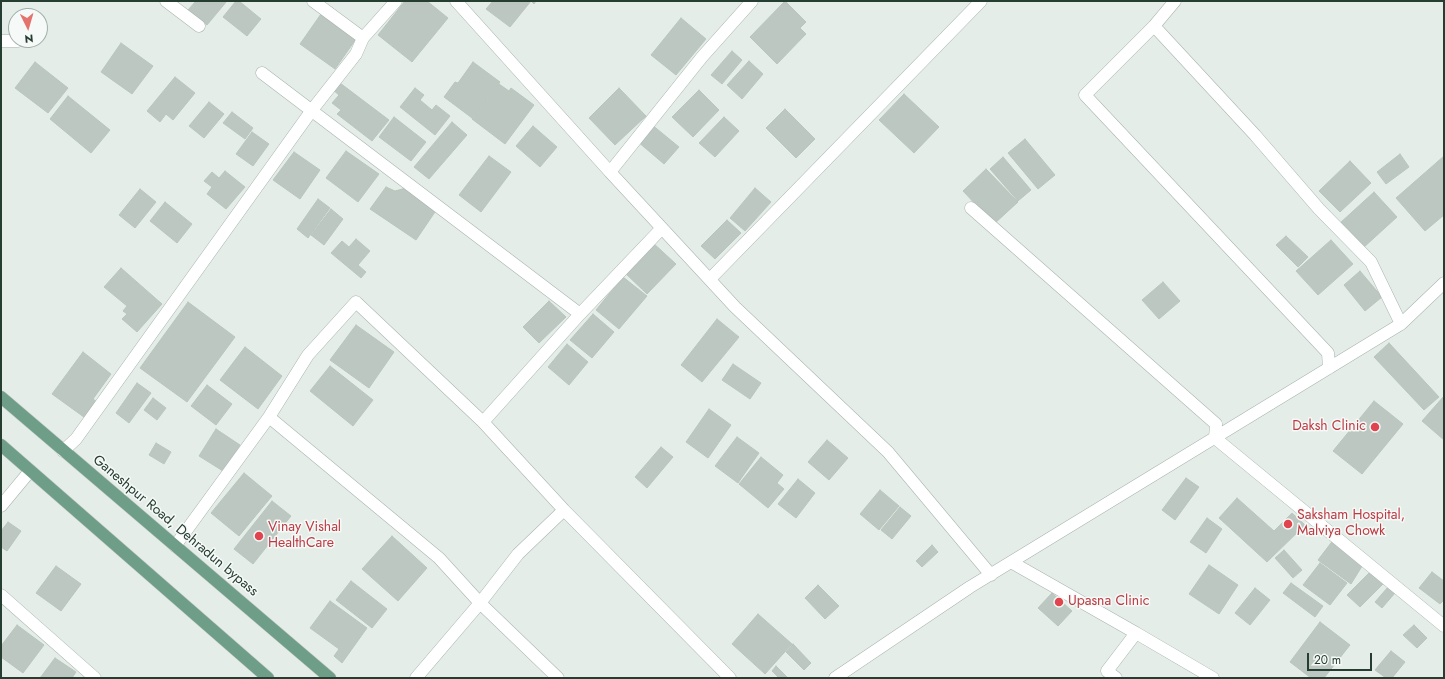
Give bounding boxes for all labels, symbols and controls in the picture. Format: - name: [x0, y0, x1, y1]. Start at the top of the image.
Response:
- north arrow: [8, 8, 48, 48]
- text: N: [24, 31, 34, 47]
- place label: Daksh Clinic: [1292, 419, 1366, 435]
- marker: Daksh Clinic: [1369, 421, 1381, 433]
- street label: Ganeshpur Road, Dehradun bypass: [89, 452, 261, 600]
- place label: Saksham Hospital, Malviya Chowk: [1297, 508, 1405, 540]
- marker: Saksham Hospital, Malviya Chowk: [1282, 518, 1294, 530]
- place label: Vinay Vishal HealthCare: [268, 520, 341, 552]
- marker: Vinay Vishal HealthCare: [253, 530, 265, 542]
- place label: Upasna Clinic: [1068, 594, 1150, 610]
- marker: Upasna Clinic: [1053, 596, 1065, 608]
- scale bar: [1309, 645, 1374, 671]
- text: 20 m: [1314, 651, 1341, 669]

